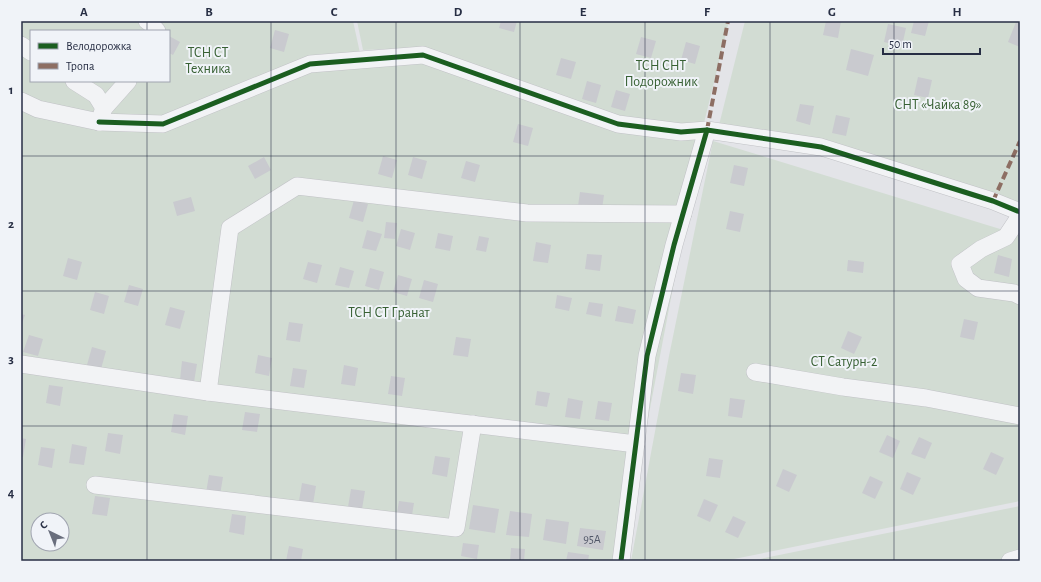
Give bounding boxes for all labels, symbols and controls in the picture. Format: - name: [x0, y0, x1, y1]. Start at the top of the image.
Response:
- text: A: [80, 6, 88, 19]
- text: B: [205, 6, 213, 19]
- text: C: [331, 6, 338, 19]
- text: D: [454, 6, 463, 19]
- text: E: [580, 6, 587, 19]
- text: F: [704, 6, 711, 19]
- text: G: [828, 6, 836, 19]
- text: H: [952, 6, 962, 19]
- legend: [30, 30, 170, 82]
- scale bar: [883, 30, 980, 56]
- text: 50 m: [889, 38, 912, 50]
- text: Велодорожка: [66, 40, 132, 52]
- park label: ТСН СТ Техника: [185, 46, 231, 76]
- park label: ТСН СНТ Подорожник: [624, 59, 698, 89]
- text: Тропа: [66, 60, 95, 72]
- text: 1: [9, 84, 13, 97]
- park label: СНТ «Чайка 89»: [894, 98, 982, 112]
- text: 2: [8, 218, 14, 231]
- park label: ТСН СТ Гранат: [348, 306, 431, 320]
- text: 3: [8, 353, 14, 366]
- park label: СТ Сатурн-2: [810, 355, 878, 369]
- text: 4: [8, 487, 15, 500]
- north arrow: [30, 512, 70, 552]
- text: С: [38, 519, 50, 531]
- house number: 95А: [583, 533, 601, 545]

